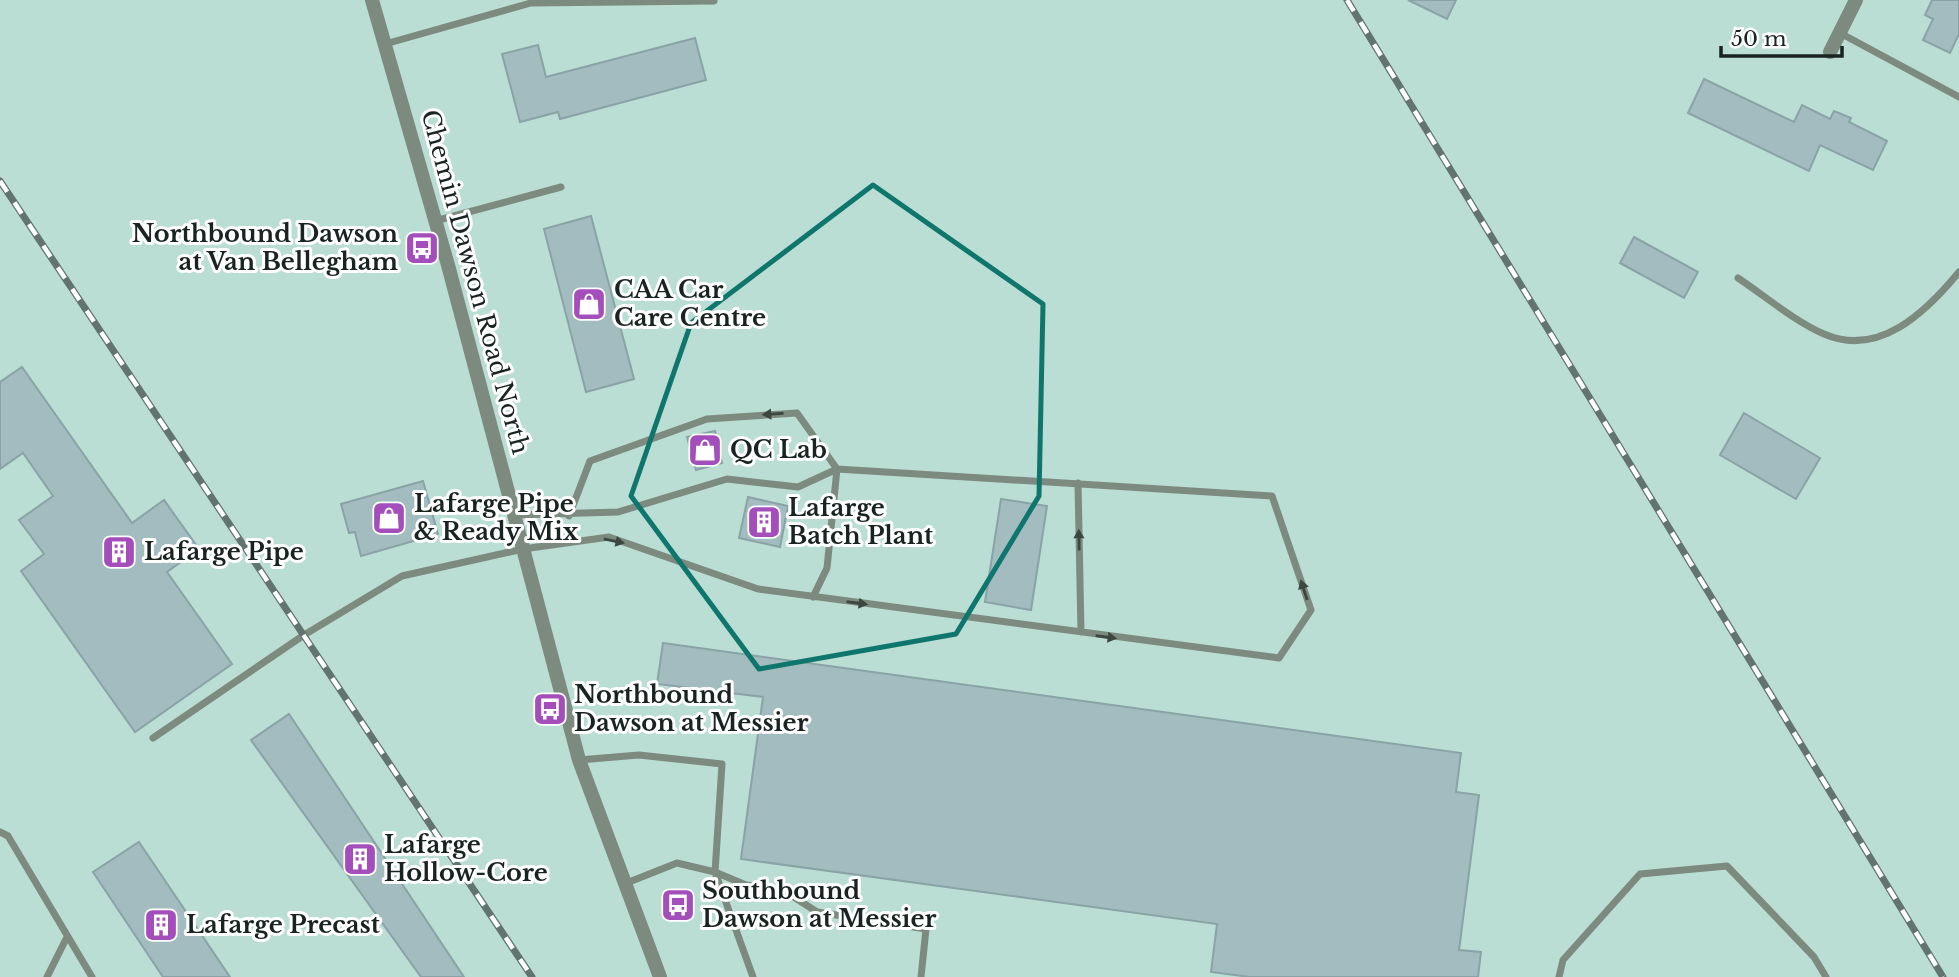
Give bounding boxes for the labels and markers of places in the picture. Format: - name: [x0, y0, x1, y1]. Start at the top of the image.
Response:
- place label: Northbound Dawson at Van Bellegham: [132, 219, 399, 276]
- bus stop icon: Northbound Dawson at Van Bellegham: [403, 229, 441, 267]
- place label: CAA Car Care Centre: [614, 275, 766, 332]
- shop icon: CAA Car Care Centre: [570, 285, 608, 323]
- shop icon: QC Lab: [686, 431, 724, 469]
- place label: QC Lab: [730, 435, 827, 464]
- place label: Lafarge Pipe & Ready Mix: [414, 489, 579, 546]
- place label: Lafarge Batch Plant: [788, 493, 934, 550]
- shop icon: Lafarge Pipe & Ready Mix: [370, 499, 408, 537]
- building icon: Lafarge Batch Plant: [745, 503, 783, 541]
- building icon: Lafarge Pipe: [100, 533, 138, 571]
- place label: Lafarge Pipe: [144, 537, 304, 566]
- place label: Northbound Dawson at Messier: [574, 680, 808, 737]
- bus stop icon: Northbound Dawson at Messier: [531, 690, 569, 728]
- place label: Lafarge Hollow-Core: [384, 830, 548, 887]
- building icon: Lafarge Hollow-Core: [341, 840, 379, 878]
- place label: Southbound Dawson at Messier: [702, 876, 936, 933]
- bus stop icon: Southbound Dawson at Messier: [659, 886, 697, 924]
- building icon: Lafarge Precast: [142, 906, 180, 944]
- place label: Lafarge Precast: [186, 910, 381, 939]

